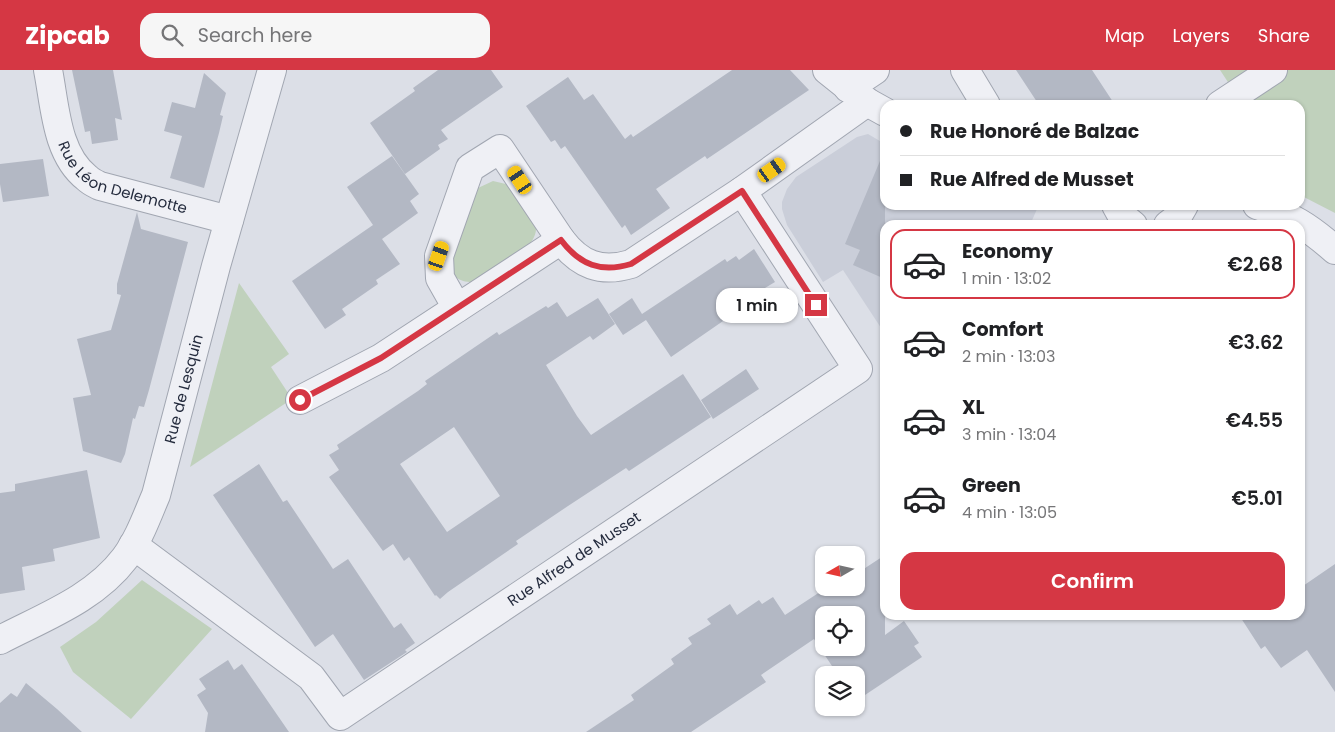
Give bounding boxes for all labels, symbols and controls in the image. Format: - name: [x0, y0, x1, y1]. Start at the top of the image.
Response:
- search box: [140, 13, 490, 58]
- text: Zipcab: [25, 19, 110, 52]
- icon: search: [158, 21, 186, 49]
- text: Search here: [198, 22, 312, 49]
- text: Map: [1105, 23, 1145, 48]
- text: Layers: [1173, 23, 1230, 48]
- text: Share: [1258, 23, 1310, 48]
- text: Rue Honoré de Balzac: [930, 118, 1139, 145]
- street label: Rue Léon Delemotte: [53, 138, 190, 219]
- car: [755, 155, 788, 185]
- car: [505, 163, 534, 197]
- text: Rue Alfred de Musset: [930, 166, 1134, 193]
- text: Economy: [962, 238, 1053, 265]
- car: [427, 239, 450, 273]
- icon: car: [902, 242, 947, 287]
- text: €2.68: [1228, 251, 1283, 278]
- text: 1 min · 13:02: [962, 267, 1051, 290]
- callout: 1 min: [716, 288, 798, 322]
- text: 1 min: [736, 294, 778, 317]
- route end: [805, 294, 827, 316]
- text: Comfort: [962, 316, 1044, 343]
- icon: car: [902, 320, 947, 365]
- text: €3.62: [1228, 329, 1283, 356]
- street label: Rue de Lesquin: [159, 332, 208, 446]
- text: 2 min · 13:03: [962, 345, 1056, 368]
- route start: [289, 389, 311, 411]
- text: XL: [962, 394, 985, 421]
- icon: car: [902, 398, 947, 443]
- text: €4.55: [1226, 407, 1283, 434]
- text: 3 min · 13:04: [962, 423, 1056, 446]
- text: Green: [962, 472, 1021, 499]
- icon: car: [902, 476, 947, 521]
- text: €5.01: [1231, 485, 1283, 512]
- text: 4 min · 13:05: [962, 501, 1057, 524]
- street label: Rue Alfred de Musset: [503, 507, 645, 611]
- north arrow: [815, 546, 865, 596]
- map controls: [815, 546, 865, 716]
- button: Confirm: [900, 552, 1285, 610]
- button: locate: [815, 606, 865, 656]
- button: layers: [815, 666, 865, 716]

